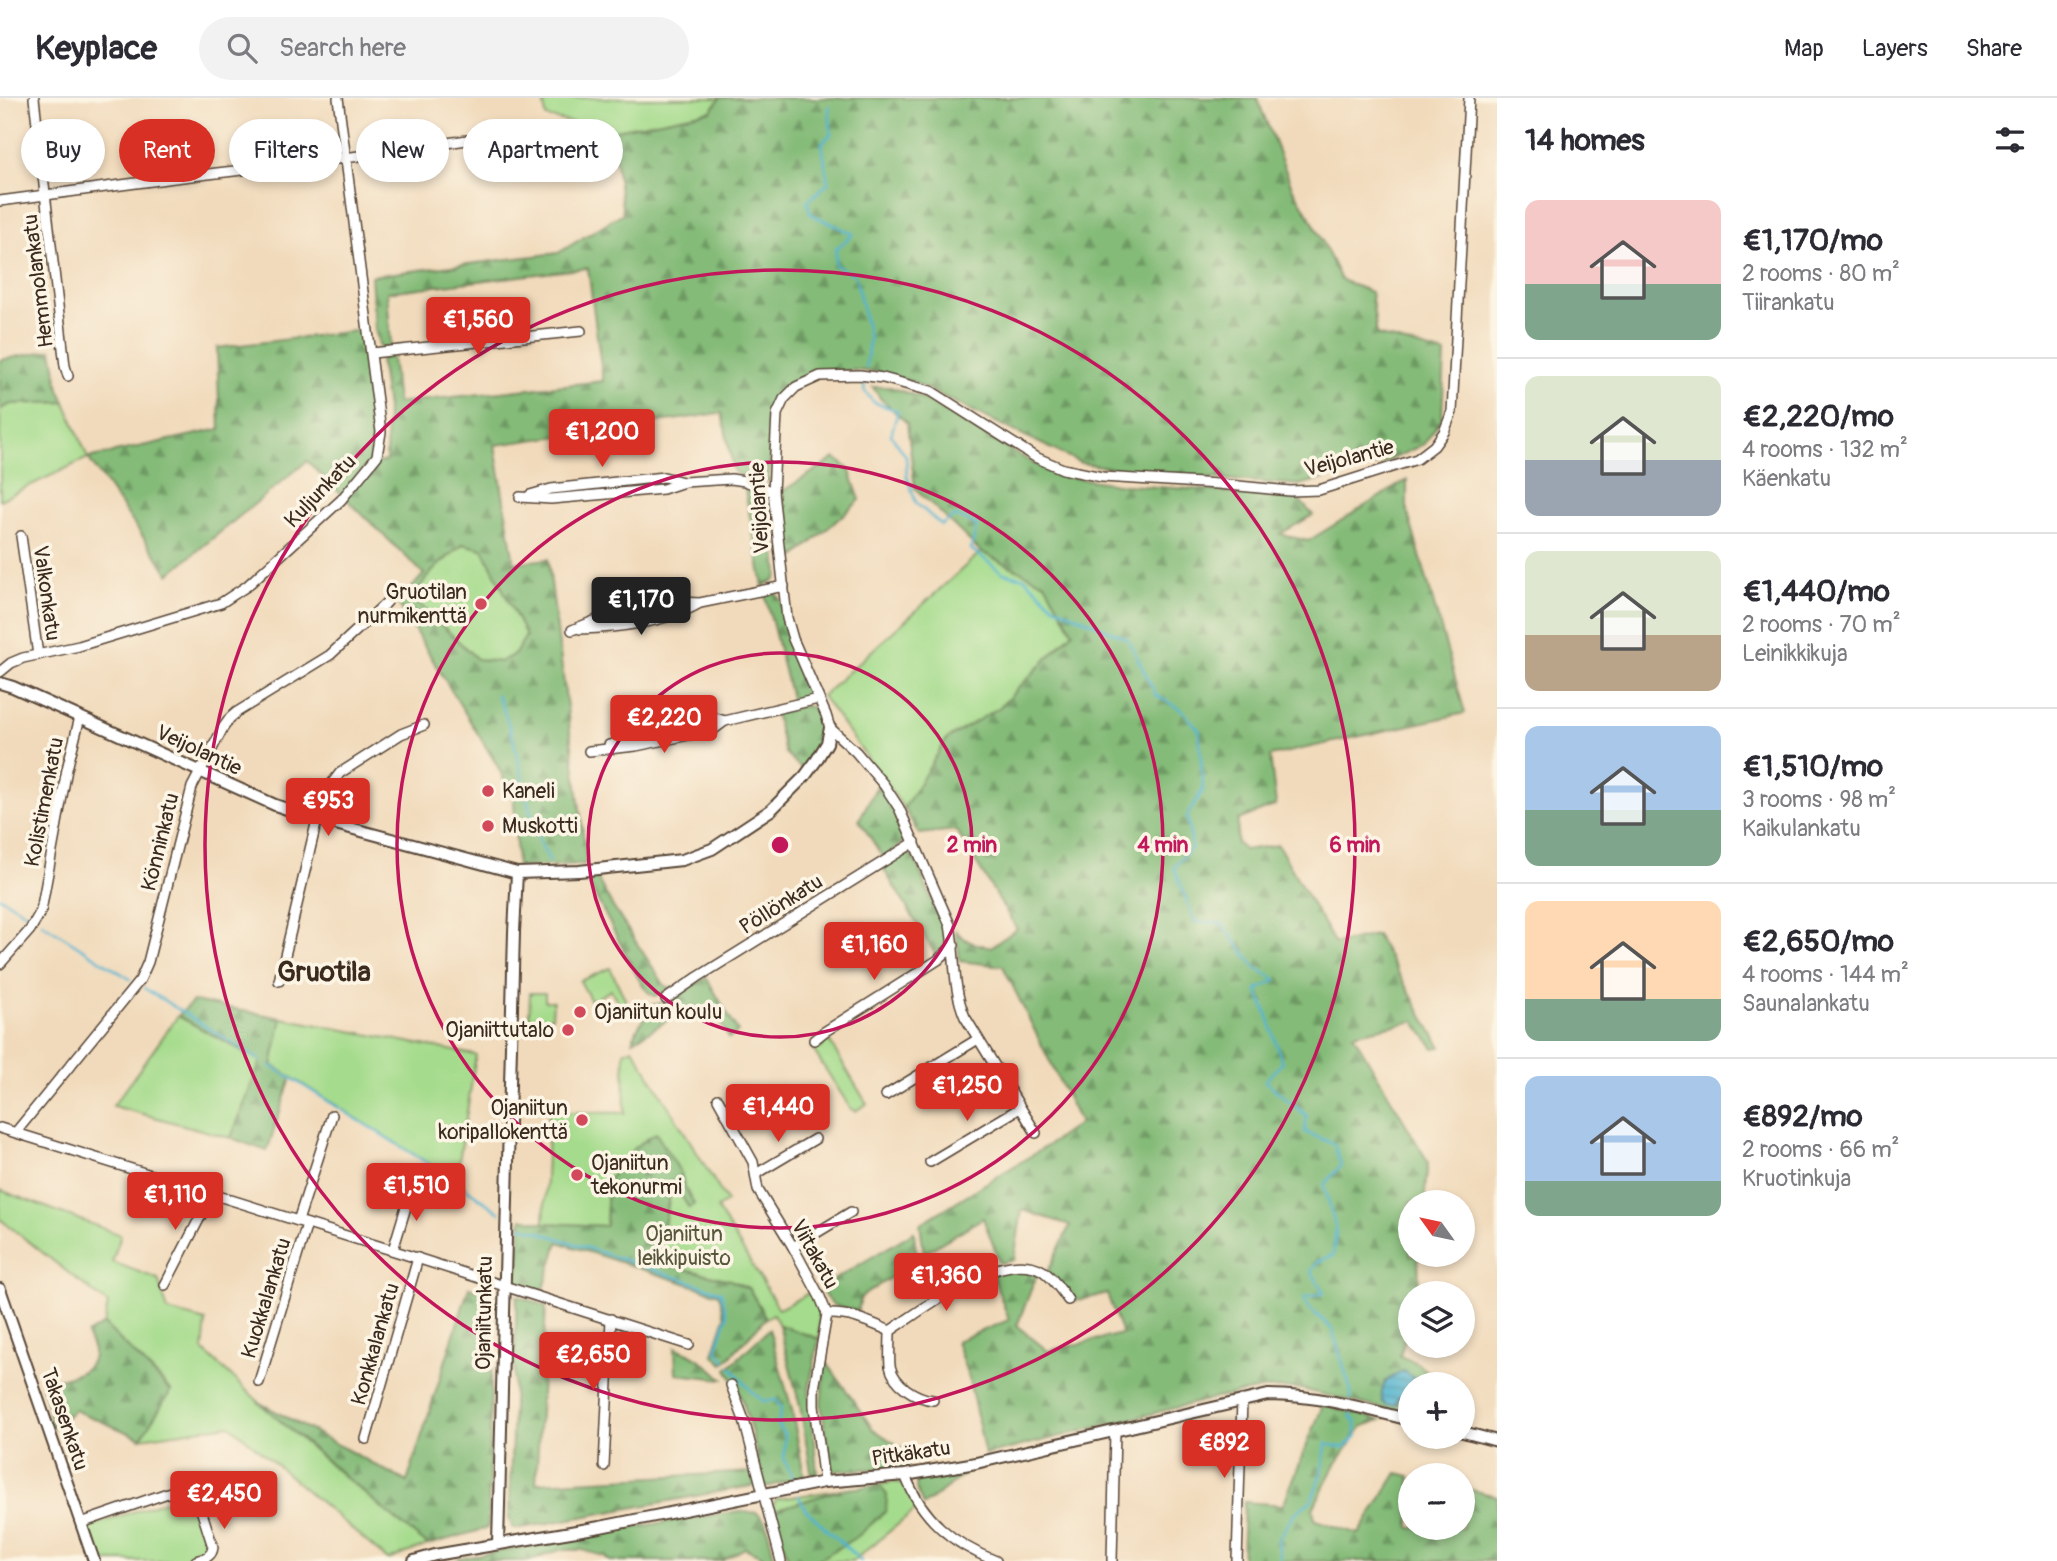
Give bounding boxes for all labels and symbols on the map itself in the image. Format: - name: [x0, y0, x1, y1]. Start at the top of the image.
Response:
- street label: Hemmolankatu: [17, 213, 60, 349]
- pin: €1,560: [421, 298, 535, 357]
- pin: €1,200: [545, 410, 659, 469]
- street label: Veijolantie: [1301, 433, 1397, 483]
- street label: Kuljunkatu: [279, 449, 362, 534]
- street label: Veijolantie: [744, 461, 775, 554]
- street label: Valkonkatu: [26, 544, 67, 642]
- pin: €1,170: [584, 578, 698, 637]
- place label: Gruotilan nurmikenttä: [357, 579, 467, 630]
- marker: Gruotilan nurmikenttä: [473, 596, 489, 612]
- pin: €2,220: [607, 696, 721, 755]
- street label: Veijolantie: [152, 719, 247, 782]
- street label: Kolistimenkatu: [19, 735, 70, 869]
- pin: €953: [287, 778, 369, 838]
- place label: Kaneli: [502, 778, 555, 805]
- marker: Kaneli: [480, 783, 496, 799]
- street label: Könninkatu: [135, 790, 186, 894]
- place label: Muskotti: [502, 813, 578, 840]
- marker: Muskotti: [480, 818, 496, 834]
- text: 2 min: [947, 832, 997, 859]
- text: 4 min: [1138, 832, 1189, 859]
- text: 6 min: [1330, 832, 1381, 859]
- centre of rings: [768, 833, 792, 857]
- street label: Pöllönkatu: [735, 868, 828, 941]
- pin: €1,160: [817, 922, 931, 982]
- district label: Gruotila: [277, 955, 371, 990]
- place label: Ojaniitun koulu: [594, 999, 722, 1026]
- marker: Ojaniitun koulu: [572, 1004, 588, 1020]
- place label: Ojaniittutalo: [445, 1017, 554, 1044]
- marker: Ojaniittutalo: [560, 1022, 576, 1038]
- pin: €1,250: [910, 1063, 1024, 1123]
- pin: €1,440: [721, 1084, 835, 1144]
- place label: Ojaniitun koripallokenttä: [438, 1095, 568, 1146]
- marker: Ojaniitun koripallokenttä: [574, 1112, 590, 1128]
- place label: Ojaniitun tekonurmi: [590, 1150, 682, 1201]
- pin: €1,510: [359, 1164, 473, 1223]
- marker: Ojaniitun tekonurmi: [569, 1167, 585, 1183]
- pin: €1,110: [118, 1172, 232, 1232]
- north arrow: [1398, 1190, 1475, 1267]
- street label: Viitakatu: [785, 1215, 845, 1294]
- park label: Ojaniitun leikkipuisto: [637, 1221, 731, 1272]
- street label: Kuokkalankatu: [235, 1235, 298, 1362]
- pin: €1,360: [889, 1254, 1003, 1313]
- street label: Ojaniitunkatu: [470, 1256, 499, 1370]
- street label: Konkkalankatu: [345, 1280, 406, 1408]
- pin: €2,650: [536, 1332, 650, 1392]
- street label: Takasenkatu: [34, 1364, 95, 1474]
- pin: €892: [1183, 1420, 1265, 1480]
- street label: Pitkäkatu: [870, 1435, 952, 1472]
- pin: €2,450: [167, 1472, 281, 1531]

